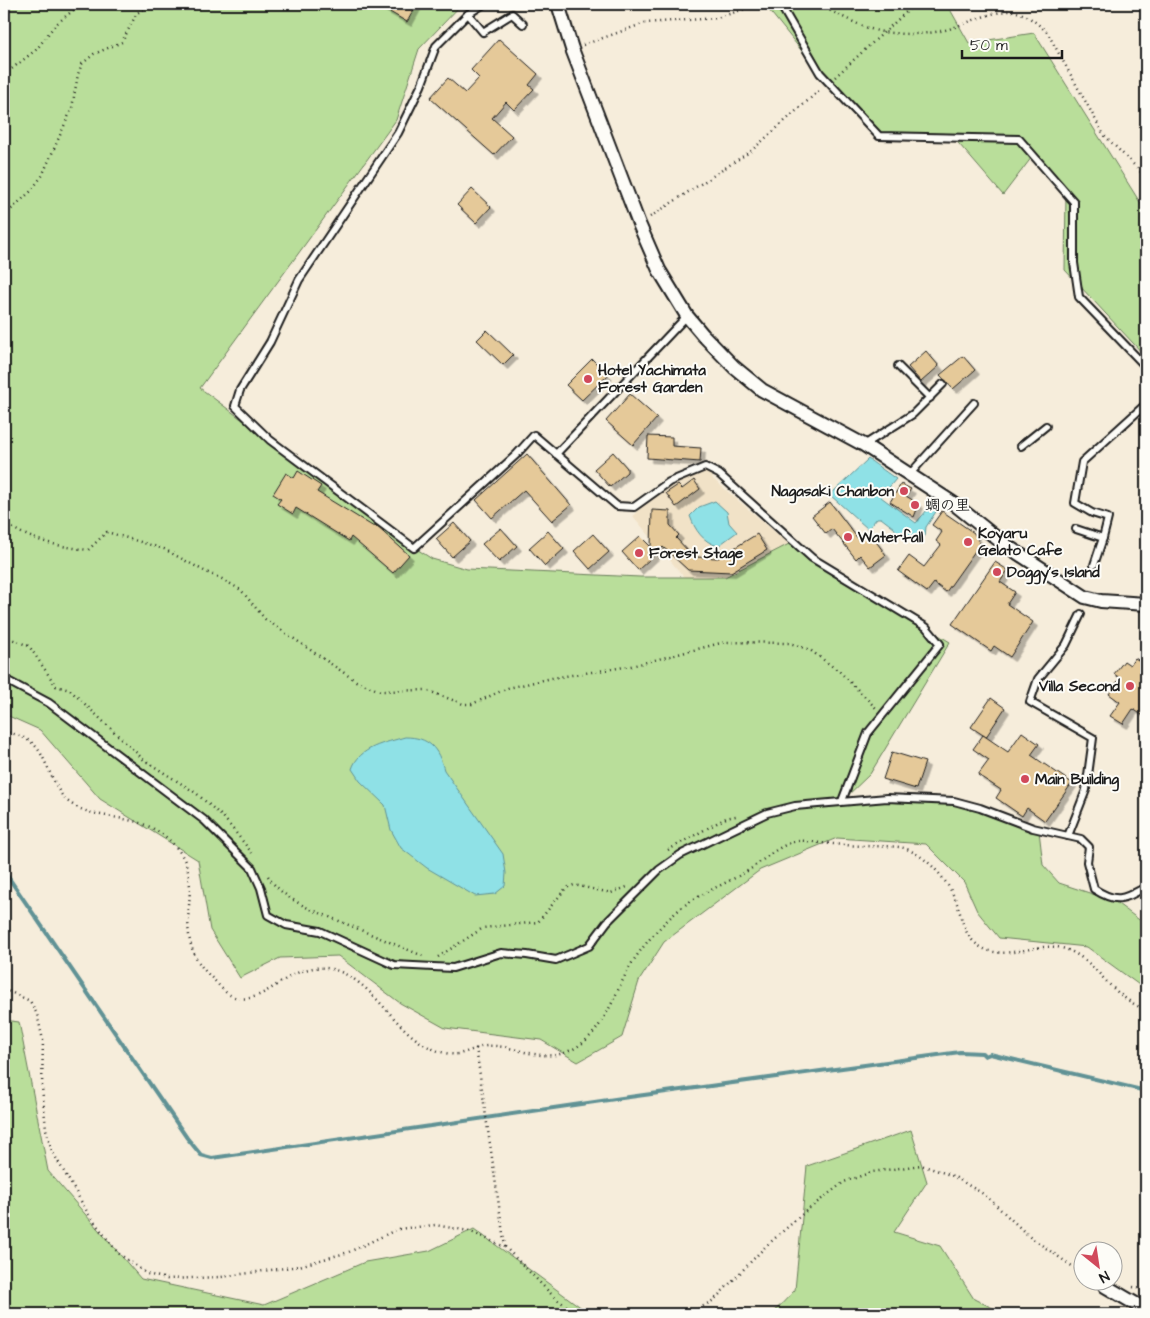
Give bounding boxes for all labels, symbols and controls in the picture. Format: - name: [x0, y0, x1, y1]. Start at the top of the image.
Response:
- scale bar: [962, 28, 1062, 60]
- text: 50 m: [970, 35, 1008, 56]
- place label: Hotel Yachimata Forest Garden: [598, 360, 706, 398]
- marker: Hotel Yachimata Forest Garden: [582, 373, 594, 385]
- place label: Nagasaki Chanbon: [771, 481, 894, 504]
- marker: Nagasaki Chanbon: [898, 485, 910, 497]
- place label: 蜩の里: [925, 495, 970, 516]
- marker: 蜩の里: [909, 499, 921, 511]
- place label: Koyaru Gelato Cafe: [978, 523, 1062, 561]
- place label: Waterfall: [857, 527, 924, 548]
- marker: Waterfall: [842, 531, 854, 543]
- marker: Koyaru Gelato Cafe: [962, 536, 974, 548]
- place label: Forest Stage: [649, 543, 743, 566]
- marker: Forest Stage: [633, 547, 645, 559]
- place label: Doggy's Island: [1007, 562, 1100, 585]
- marker: Doggy's Island: [991, 566, 1003, 578]
- place label: Villa Second: [1038, 676, 1120, 697]
- marker: Villa Second: [1124, 680, 1136, 692]
- place label: Main Building: [1035, 769, 1119, 792]
- marker: Main Building: [1019, 773, 1031, 785]
- north arrow: [1072, 1240, 1122, 1290]
- text: N: [1095, 1266, 1113, 1287]

